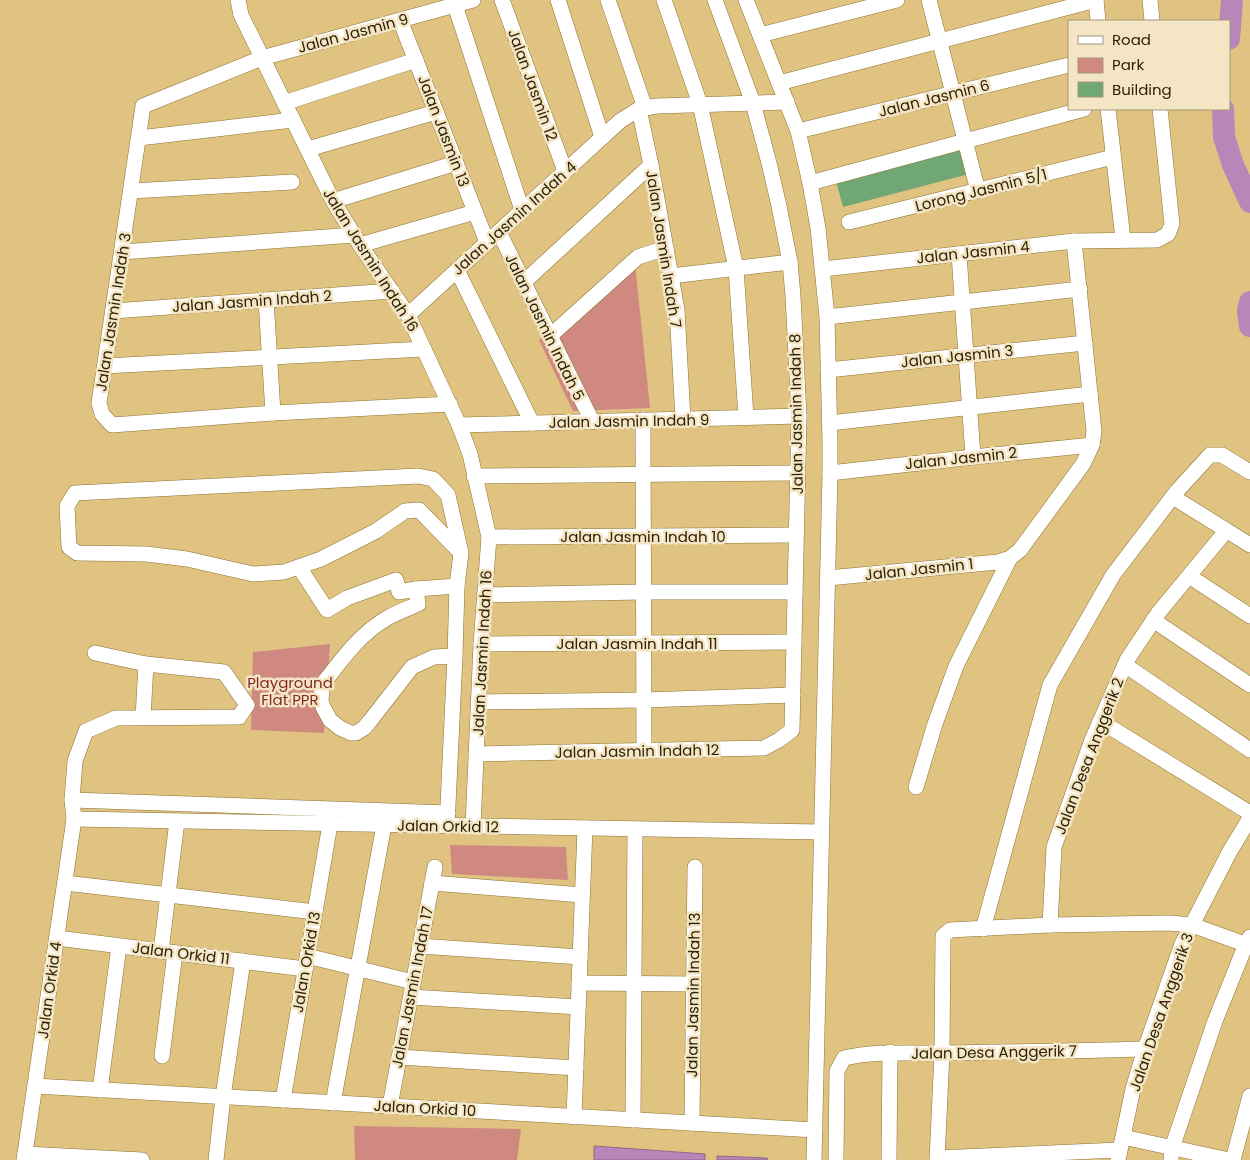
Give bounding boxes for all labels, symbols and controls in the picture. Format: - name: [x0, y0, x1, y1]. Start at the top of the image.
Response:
- street label: Jalan Jasmin 9: [295, 8, 411, 58]
- legend: [1068, 20, 1230, 110]
- street label: Jalan Jasmin 12: [503, 26, 563, 144]
- text: Road: [1112, 29, 1151, 50]
- text: Park: [1112, 54, 1144, 75]
- street label: Jalan Jasmin 13: [413, 72, 475, 190]
- street label: Jalan Jasmin 6: [876, 74, 992, 122]
- text: Building: [1112, 79, 1172, 100]
- street label: Jalan Jasmin Indah 4: [447, 156, 581, 280]
- street label: Lorong Jasmin 5/1: [913, 163, 1049, 217]
- street label: Jalan Jasmin Indah 7: [641, 169, 687, 329]
- street label: Jalan Jasmin Indah 16: [318, 184, 424, 336]
- street label: Jalan Jasmin Indah 3: [90, 231, 136, 393]
- street label: Jalan Jasmin 4: [915, 236, 1031, 268]
- street label: Jalan Jasmin Indah 5: [500, 250, 590, 404]
- street label: Jalan Jasmin Indah 2: [171, 285, 333, 317]
- street label: Jalan Jasmin Indah 8: [784, 333, 808, 495]
- street label: Jalan Jasmin 3: [900, 340, 1014, 372]
- street label: Jalan Jasmin Indah 9: [548, 409, 710, 433]
- street label: Jalan Jasmin 2: [904, 442, 1018, 474]
- street label: Jalan Jasmin Indah 10: [560, 526, 726, 547]
- street label: Jalan Jasmin 1: [864, 553, 974, 585]
- street label: Jalan Jasmin Indah 16: [467, 570, 497, 736]
- street label: Jalan Jasmin Indah 11: [557, 633, 717, 654]
- park label: Playground Flat PPR: [247, 672, 333, 710]
- street label: Jalan Desa Anggerik 2: [1049, 675, 1129, 837]
- street label: Jalan Jasmin Indah 12: [554, 739, 720, 763]
- street label: Jalan Orkid 12: [397, 815, 499, 837]
- street label: Jalan Jasmin Indah 17: [386, 904, 438, 1070]
- street label: Jalan Orkid 13: [287, 910, 325, 1014]
- street label: Jalan Jasmin Indah 13: [681, 912, 705, 1078]
- street label: Jalan Desa Anggerik 3: [1124, 930, 1198, 1094]
- street label: Jalan Orkid 11: [131, 937, 231, 969]
- street label: Jalan Orkid 4: [32, 940, 66, 1040]
- street label: Jalan Desa Anggerik 7: [911, 1040, 1077, 1064]
- street label: Jalan Orkid 10: [373, 1095, 477, 1121]

